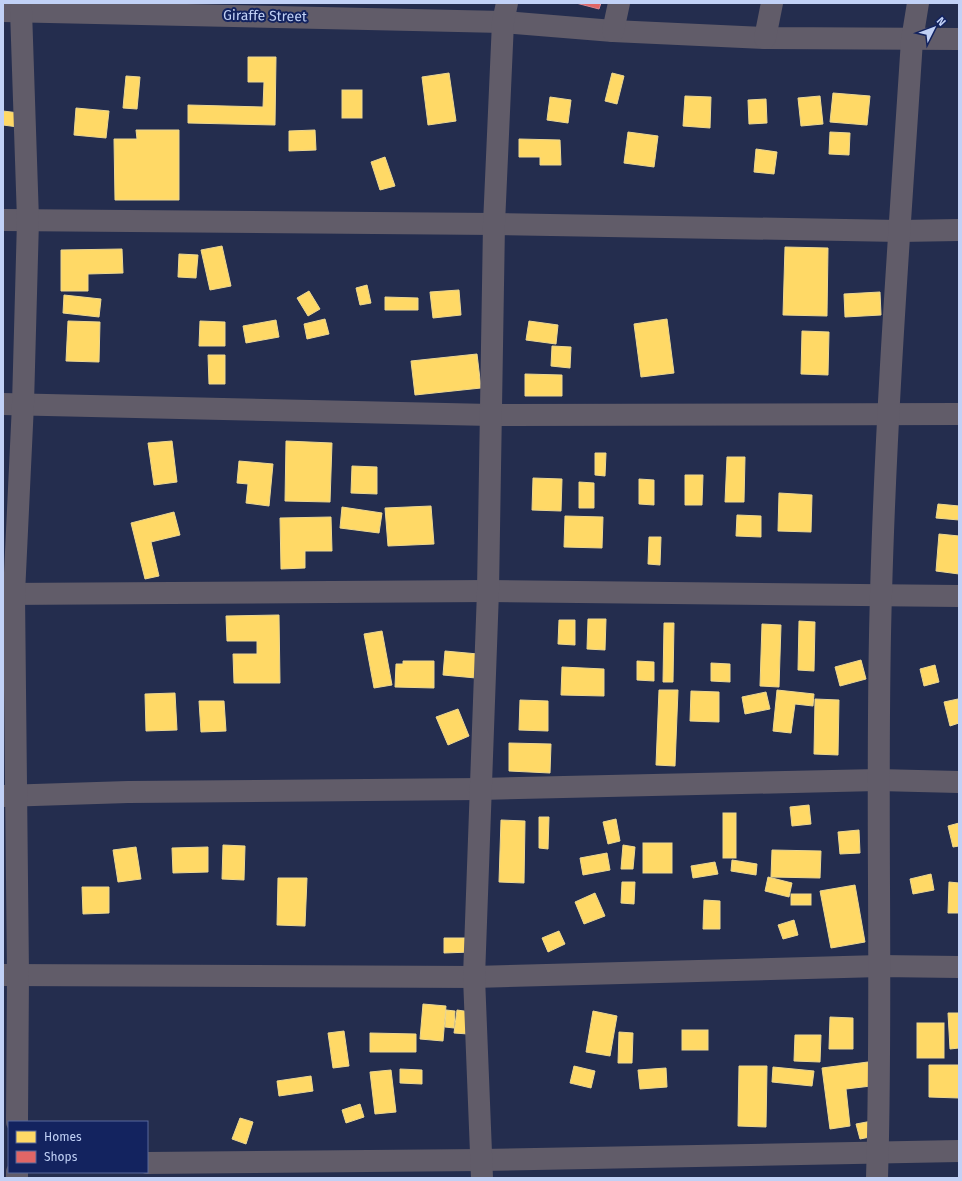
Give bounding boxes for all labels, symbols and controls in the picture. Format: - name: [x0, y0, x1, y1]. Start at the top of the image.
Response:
- street label: Giraffe Street: [223, 7, 308, 25]
- north arrow: [914, 8, 954, 48]
- text: N: [934, 15, 948, 29]
- legend: [8, 1121, 148, 1173]
- text: Homes: [44, 1130, 82, 1144]
- text: Shops: [44, 1150, 78, 1164]

